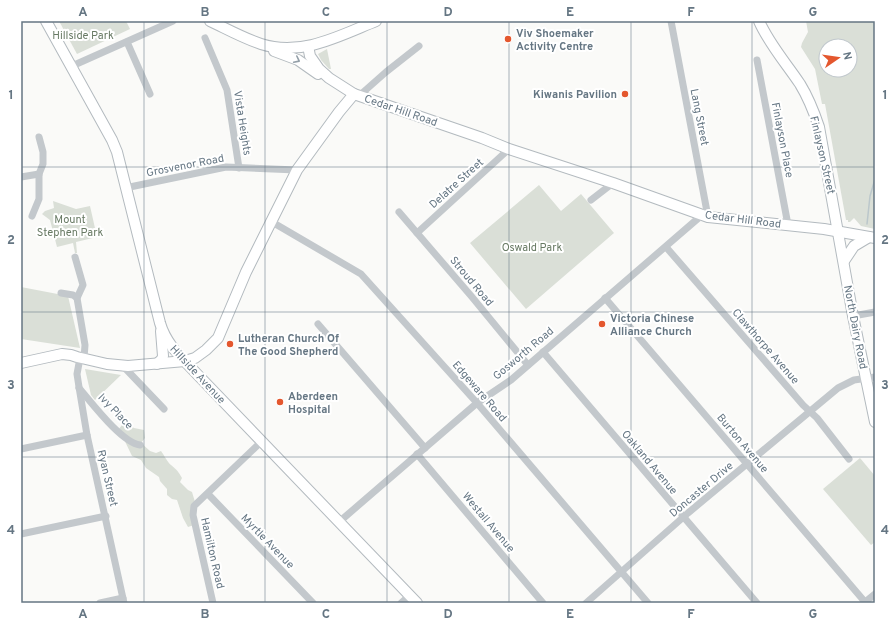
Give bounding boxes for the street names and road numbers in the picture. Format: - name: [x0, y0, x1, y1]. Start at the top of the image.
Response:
- street label: Lang Street: [687, 88, 711, 147]
- street label: Vista Heights: [230, 90, 254, 157]
- street label: Cedar Hill Road: [362, 92, 439, 130]
- street label: Finlayson Place: [768, 101, 796, 179]
- street label: Finlayson Street: [806, 115, 838, 196]
- street label: Grosvenor Road: [145, 152, 225, 180]
- street label: Delatre Street: [427, 156, 487, 212]
- street label: Cedar Hill Road: [704, 208, 782, 232]
- street label: Stroud Road: [446, 254, 496, 309]
- street label: North Dairy Road: [840, 284, 870, 370]
- street label: Clawthorpe Avenue: [729, 306, 802, 387]
- street label: Gosworth Road: [490, 324, 557, 383]
- street label: Hillside Avenue: [166, 342, 228, 407]
- street label: Edgeware Road: [449, 358, 509, 425]
- street label: Ivy Place: [95, 391, 136, 433]
- street label: Burton Avenue: [713, 411, 771, 476]
- street label: Oakland Avenue: [618, 428, 680, 498]
- street label: Ryan Street: [94, 449, 120, 508]
- street label: Doncaster Drive: [667, 459, 736, 521]
- street label: Westall Avenue: [459, 490, 518, 556]
- street label: Myrtle Avenue: [238, 511, 297, 572]
- street label: Hamilton Road: [197, 516, 227, 590]

